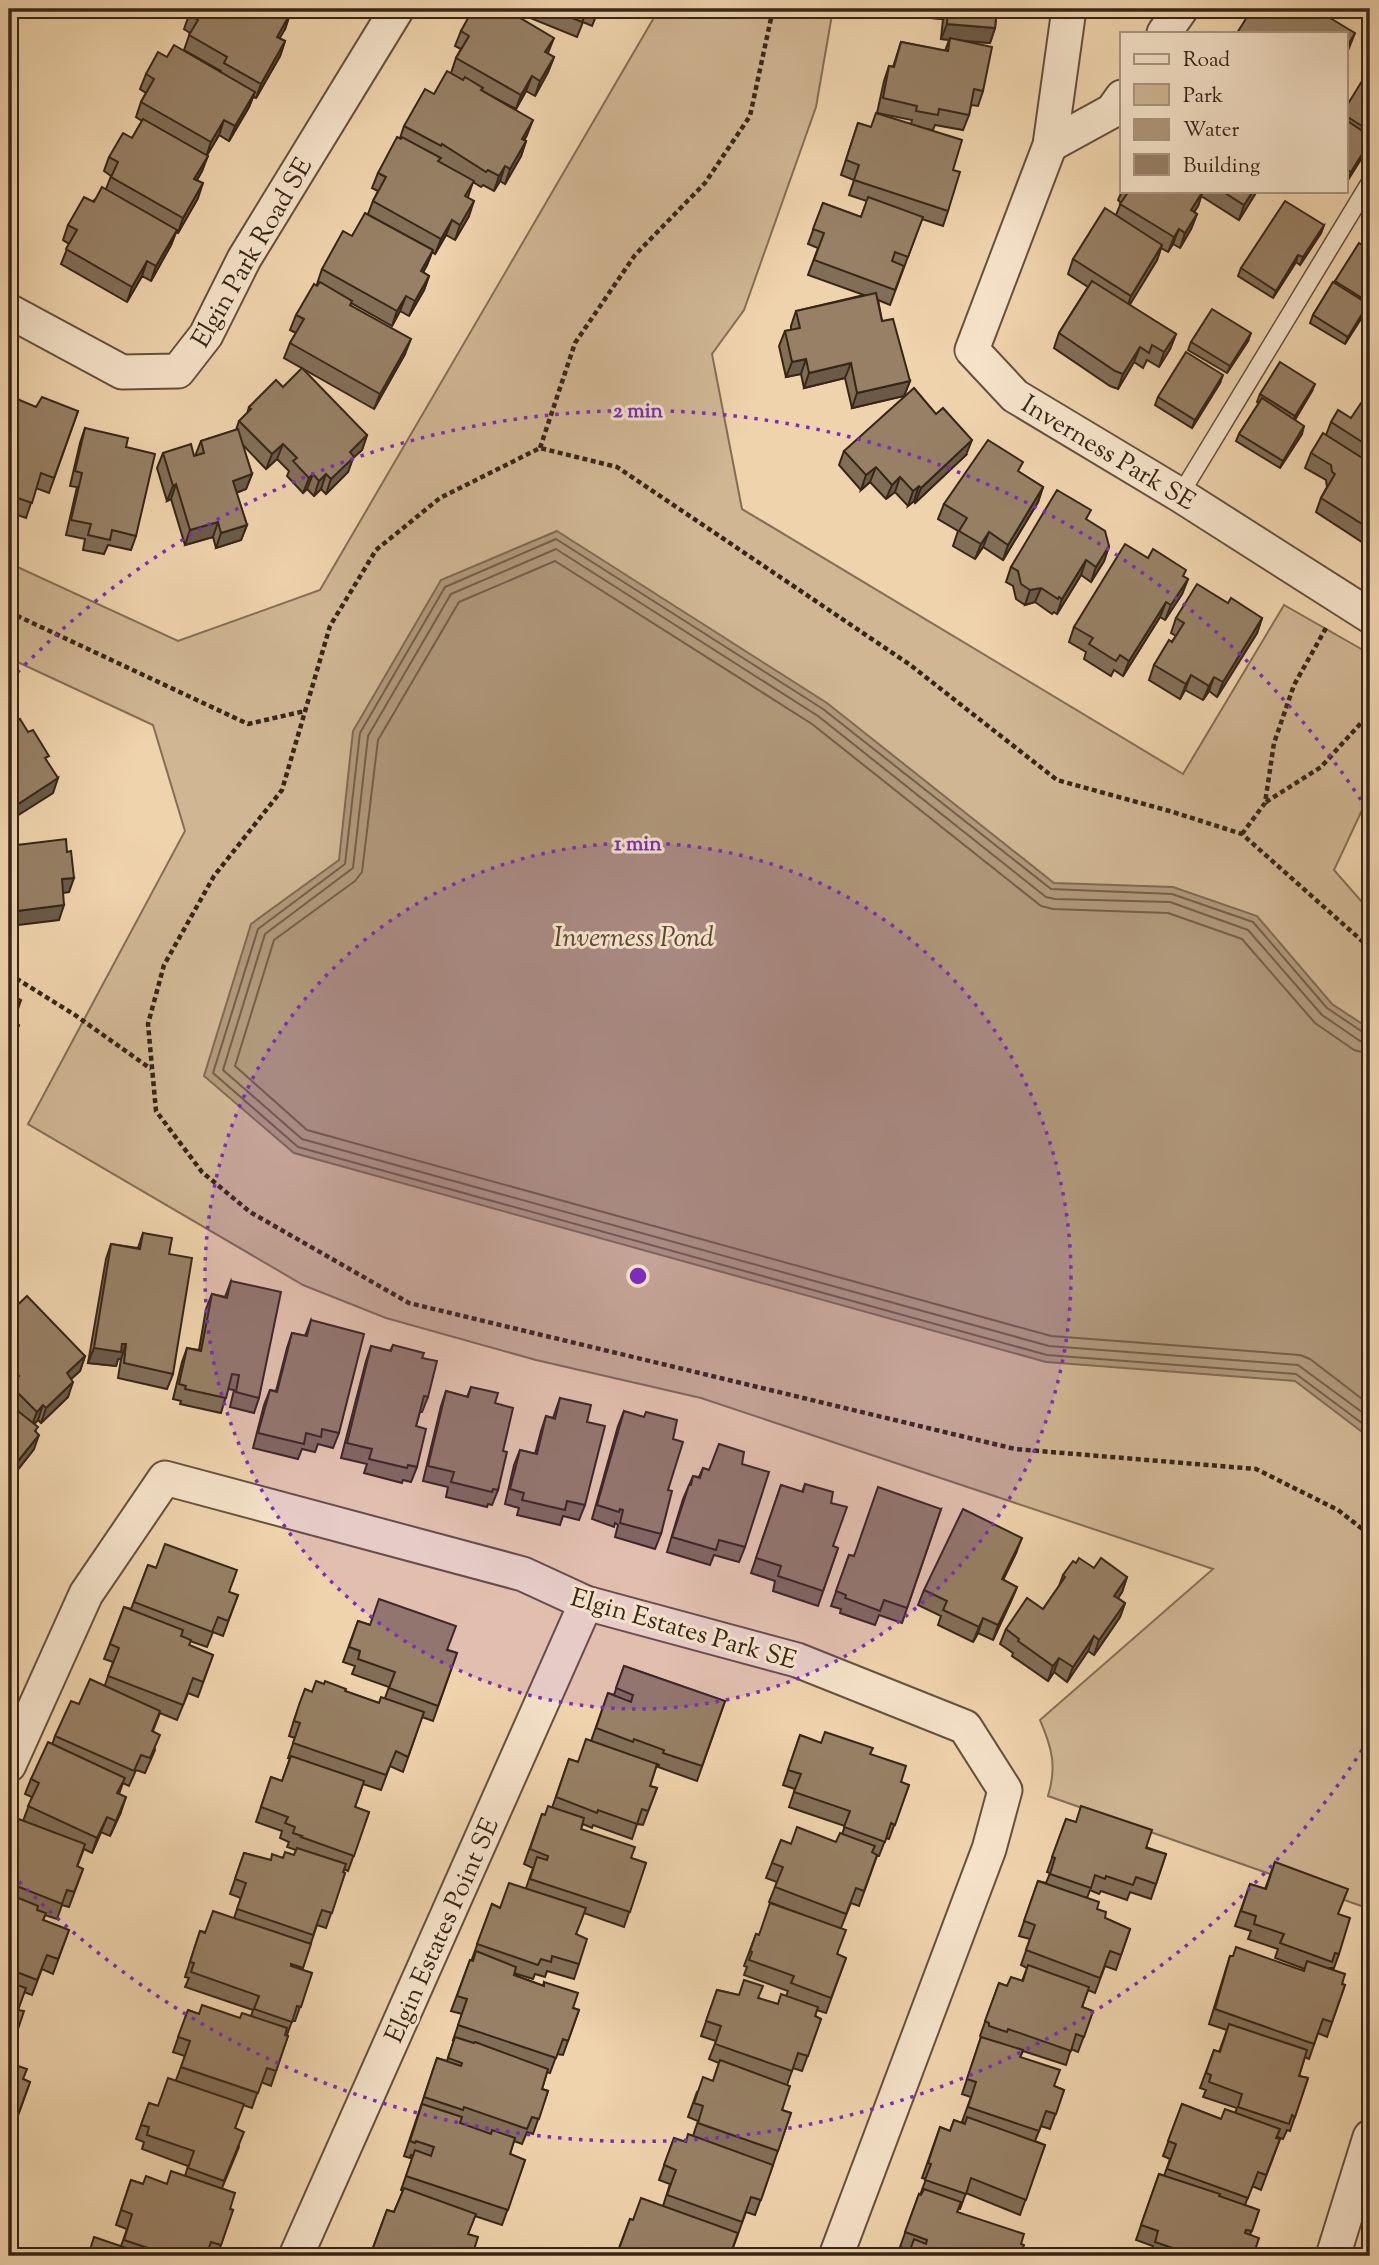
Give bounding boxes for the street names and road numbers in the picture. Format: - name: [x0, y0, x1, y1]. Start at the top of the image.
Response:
- street label: Elgin Park Road SE: [184, 151, 323, 355]
- street label: Inverness Park SE: [1014, 387, 1202, 521]
- street label: Elgin Estates Park SE: [566, 1580, 801, 1680]
- street label: Elgin Estates Point SE: [377, 1812, 510, 2049]

